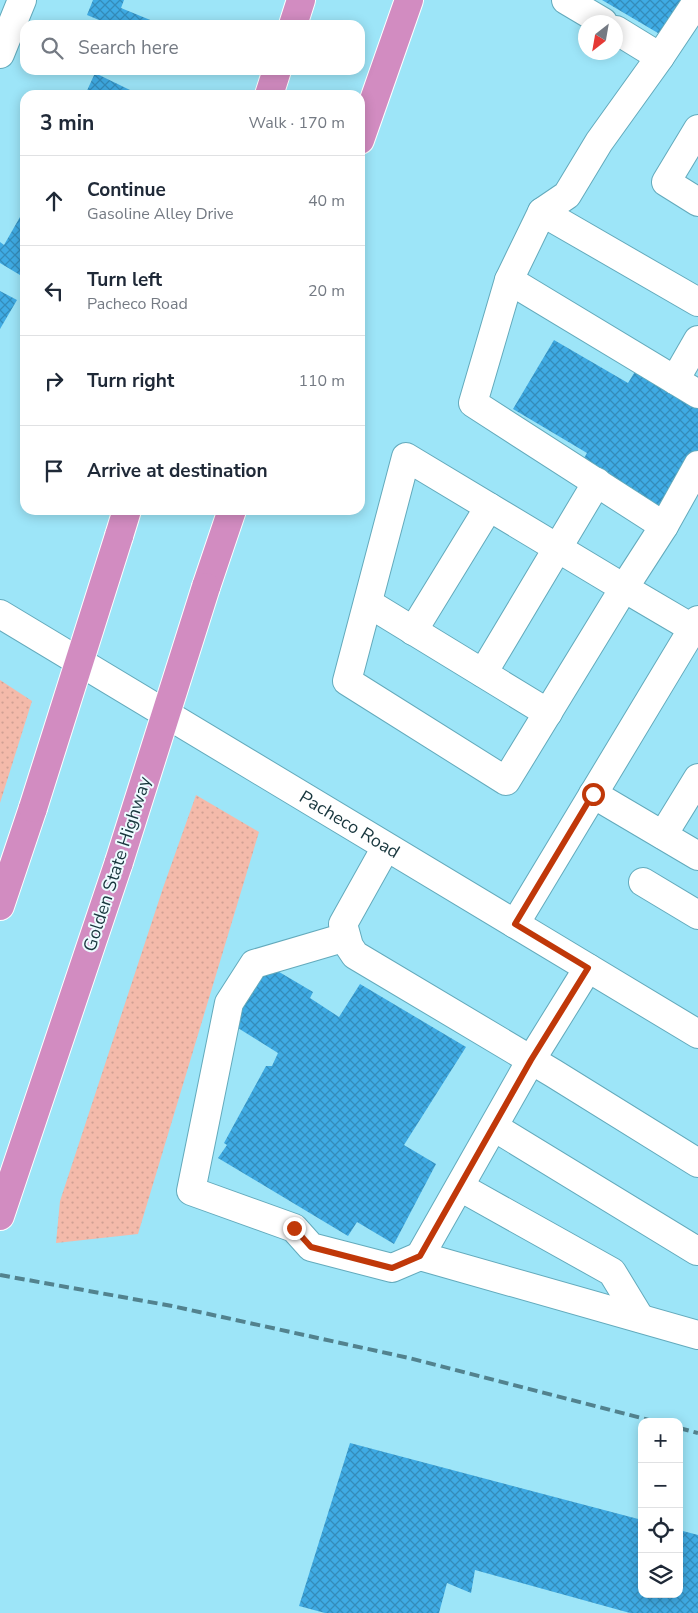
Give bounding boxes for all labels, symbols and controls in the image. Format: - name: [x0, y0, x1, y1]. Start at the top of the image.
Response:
- north arrow: [578, 15, 623, 60]
- search box: [20, 20, 365, 75]
- icon: search: [38, 34, 66, 62]
- text: Search here: [78, 35, 179, 61]
- text: 3 min: [40, 109, 94, 137]
- text: Walk · 170 m: [249, 112, 345, 134]
- text: Continue: [87, 177, 166, 203]
- icon: ahead: [40, 187, 68, 215]
- text: 40 m: [308, 190, 345, 212]
- text: Gasoline Alley Drive: [87, 203, 234, 225]
- text: Turn left: [87, 267, 162, 293]
- icon: left: [40, 277, 68, 305]
- text: 20 m: [308, 280, 345, 302]
- text: Pacheco Road: [87, 293, 188, 315]
- icon: right: [40, 367, 68, 395]
- text: Turn right: [87, 368, 174, 394]
- text: 110 m: [298, 370, 345, 392]
- icon: arrive: [40, 457, 68, 485]
- text: Arrive at destination: [87, 458, 268, 484]
- street label: Golden State Highway: [77, 773, 157, 955]
- route start: [582, 783, 605, 806]
- street label: Pacheco Road: [295, 785, 404, 864]
- route end: [283, 1217, 306, 1240]
- map controls: [638, 1418, 683, 1598]
- button: +: [638, 1418, 683, 1463]
- button: −: [638, 1463, 683, 1508]
- button: locate: [638, 1508, 683, 1553]
- button: layers: [638, 1553, 683, 1598]

